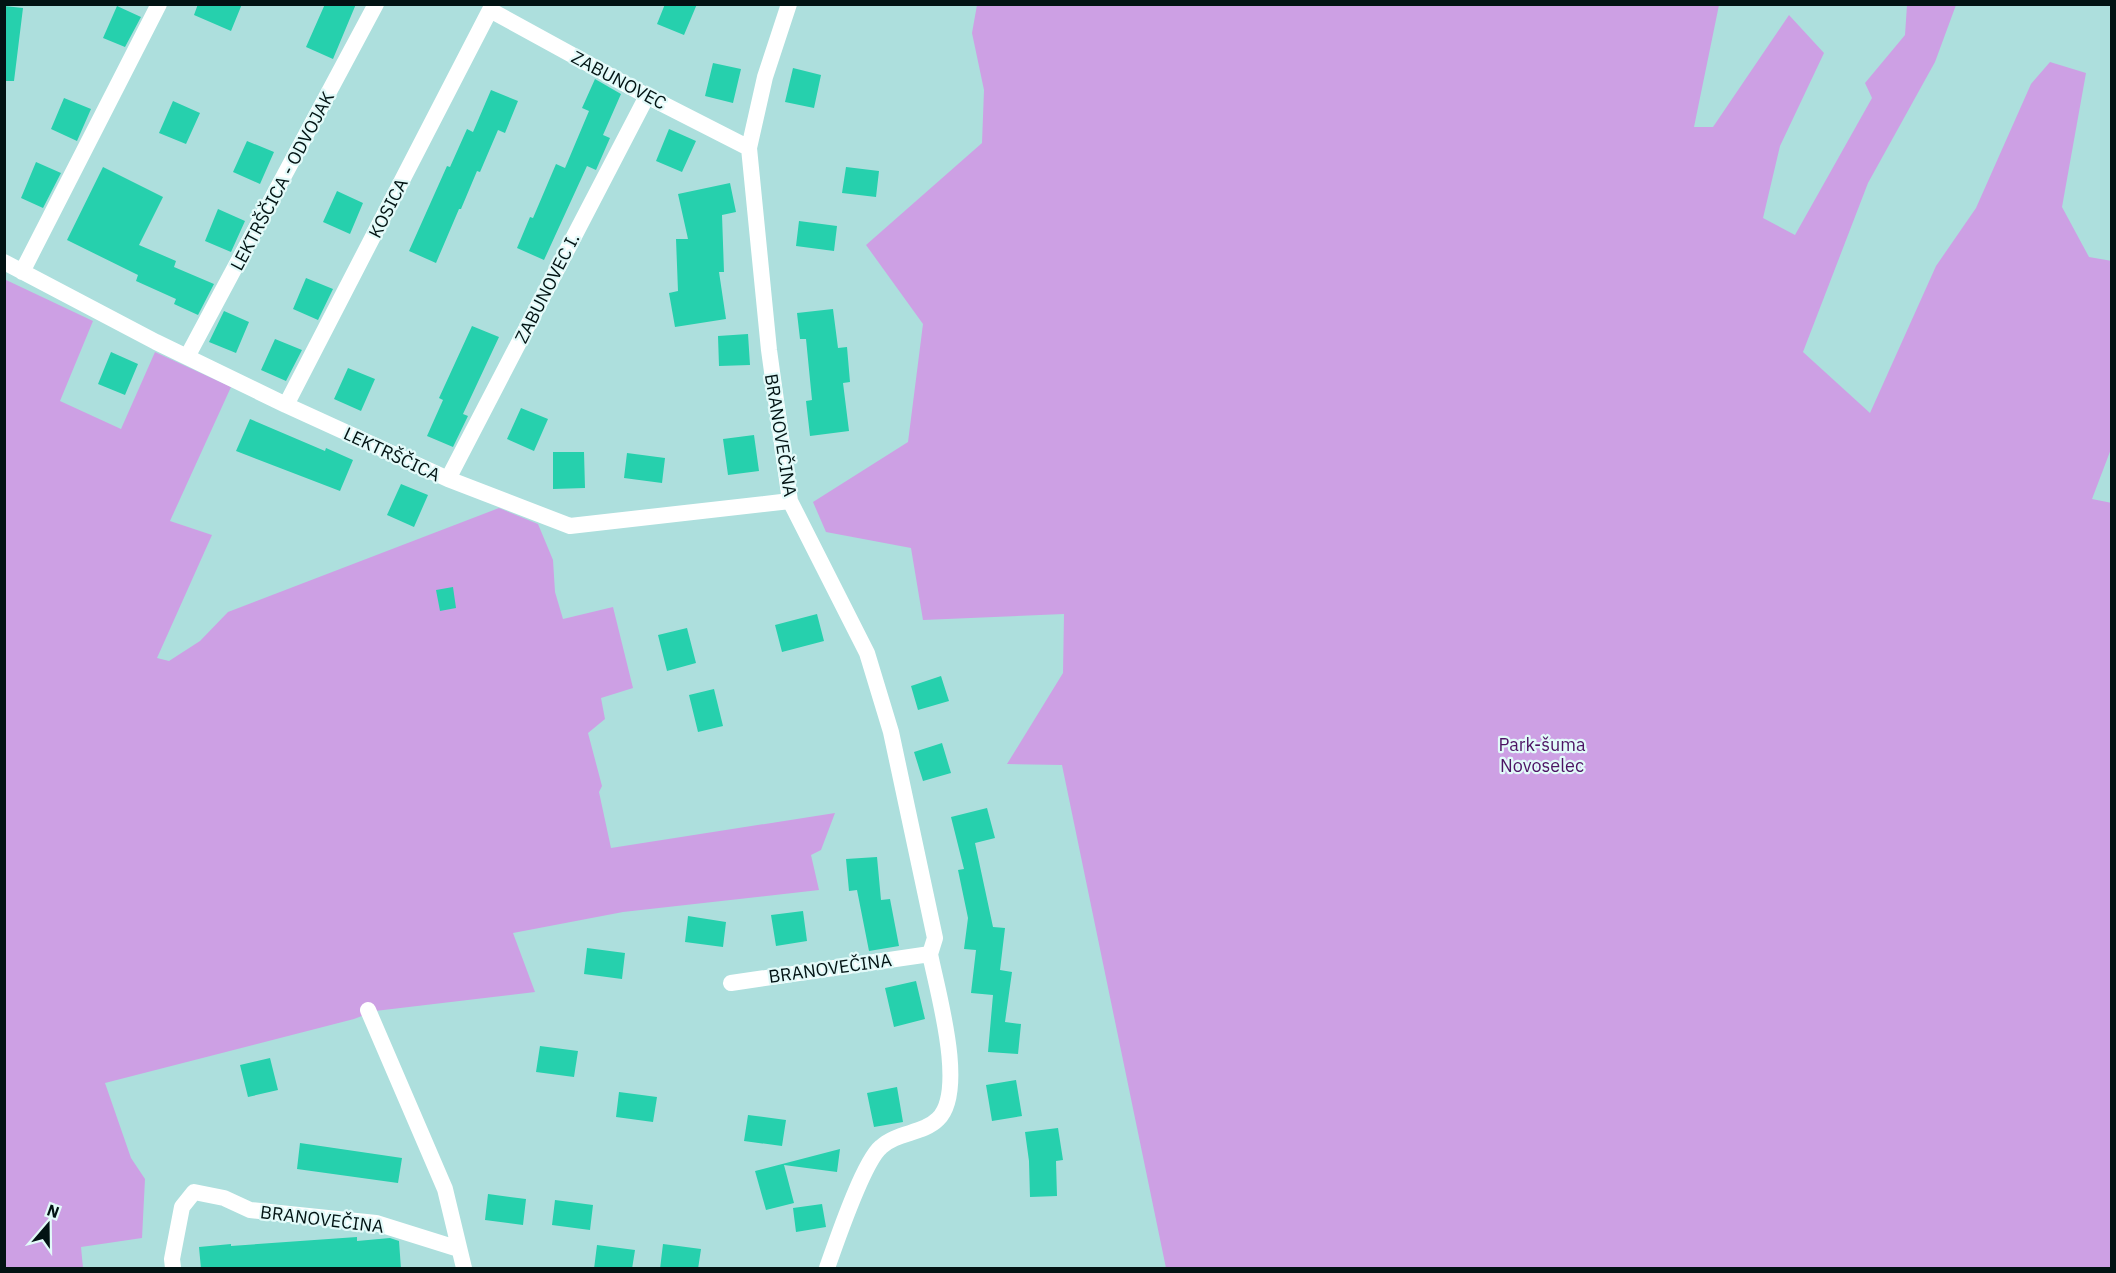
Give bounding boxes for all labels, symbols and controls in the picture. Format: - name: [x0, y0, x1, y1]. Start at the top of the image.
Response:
- street label: ZABUNOVEC: [568, 45, 670, 115]
- street label: LEKTRŠČICA - ODVOJAK: [224, 87, 339, 274]
- street label: KOSICA: [363, 174, 413, 242]
- street label: ZABUNOVEC I.: [509, 229, 585, 347]
- street label: BRANOVEČINA: [760, 372, 803, 499]
- street label: LEKTRŠČICA: [340, 421, 445, 487]
- park label: Park-šuma Novoselec: [1498, 733, 1586, 777]
- street label: BRANOVEČINA: [767, 947, 894, 988]
- north arrow: [18, 1195, 78, 1255]
- street label: BRANOVEČINA: [259, 1199, 386, 1238]
- text: N: [44, 1200, 62, 1222]

